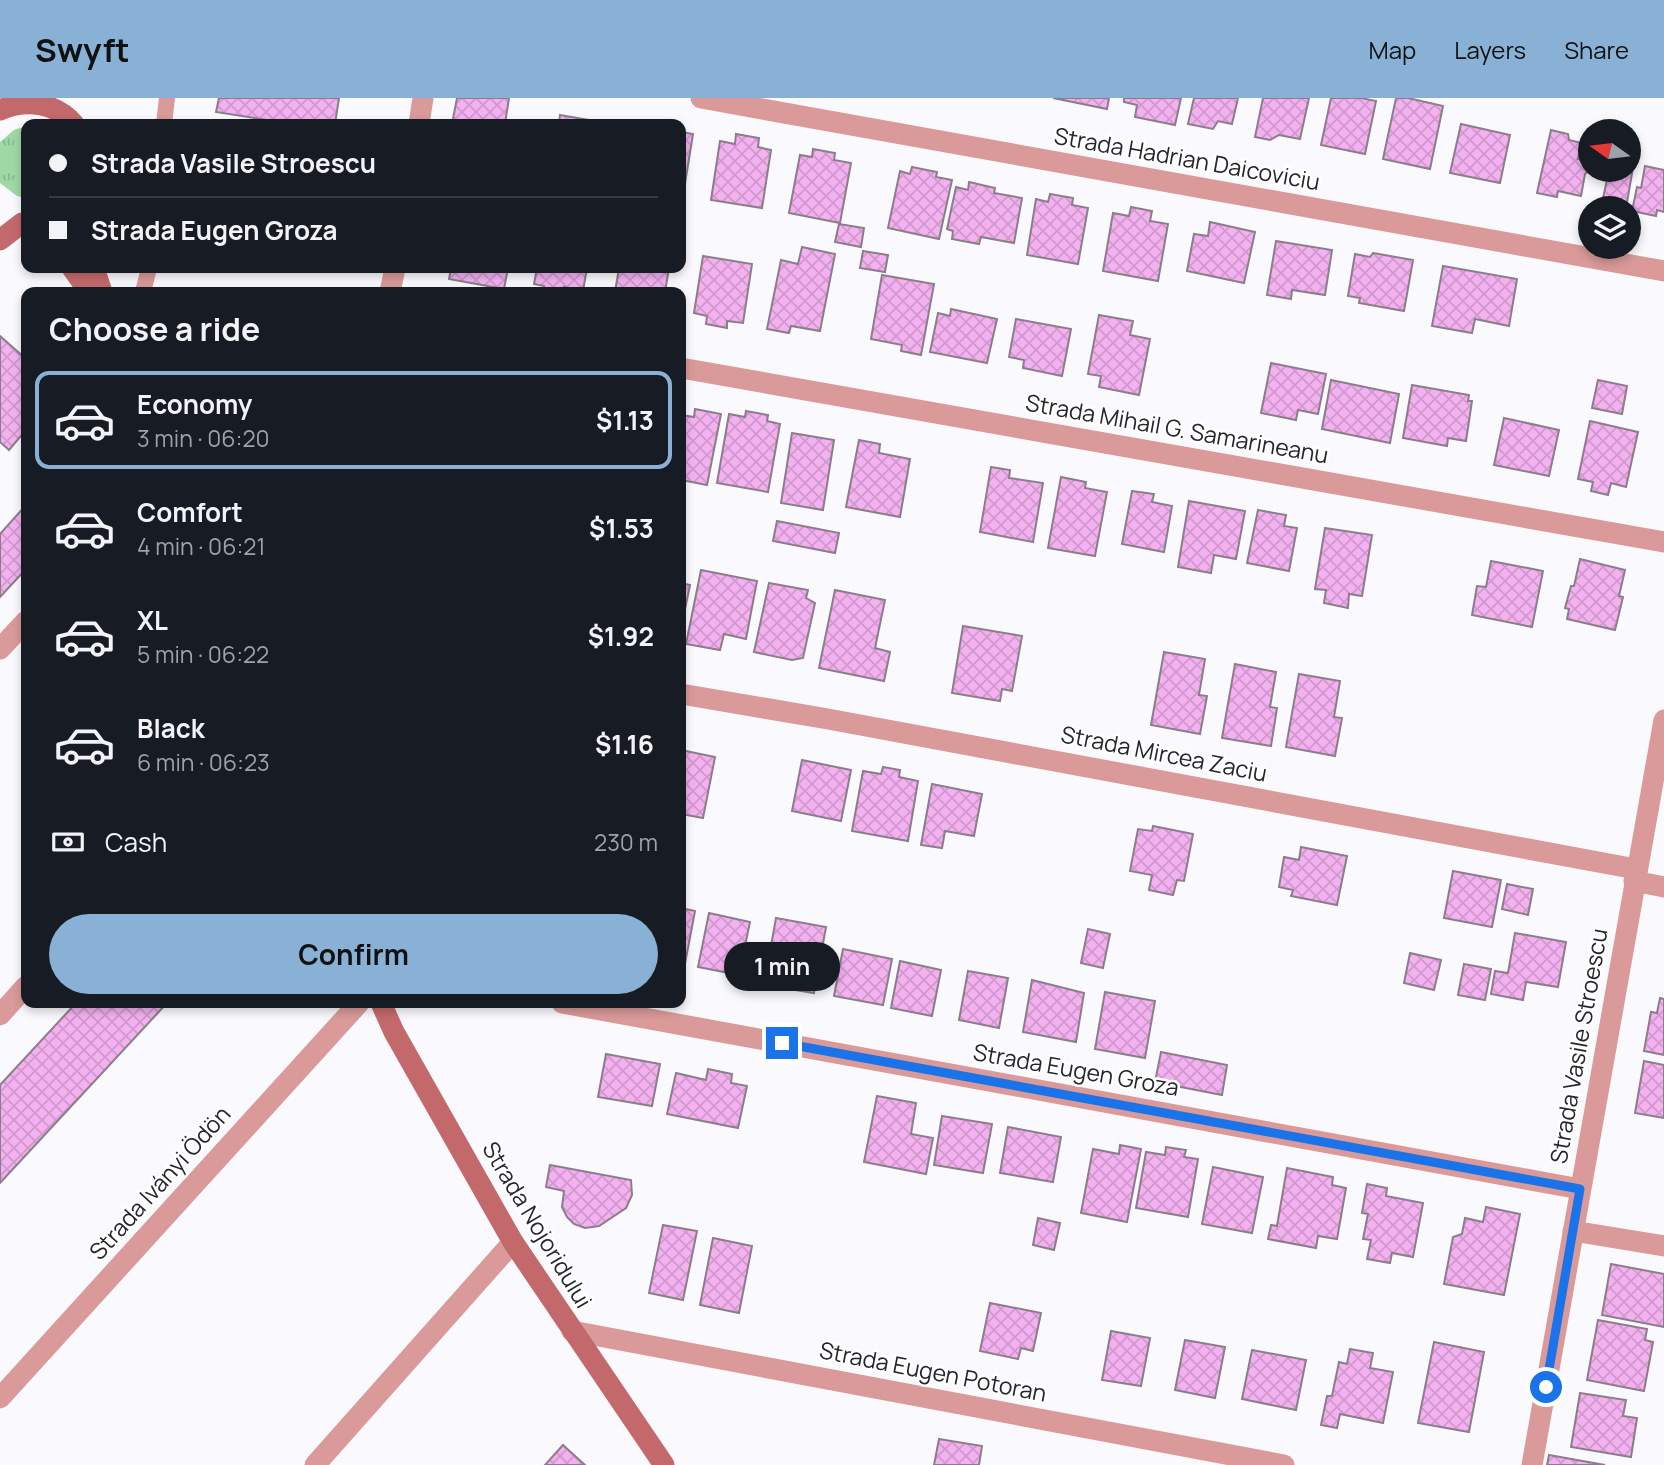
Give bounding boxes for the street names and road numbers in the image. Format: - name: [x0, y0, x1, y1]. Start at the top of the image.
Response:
- street label: Strada Hadrian Daicoviciu: [1052, 119, 1323, 197]
- street label: Strada Mihail G. Samarineanu: [1023, 386, 1331, 470]
- street label: Strada Mircea Zaciu: [1059, 717, 1270, 789]
- street label: Strada Vasile Stroescu: [1542, 926, 1614, 1166]
- street label: Strada Eugen Groza: [971, 1035, 1182, 1103]
- street label: Strada Iványi Ödön: [81, 1098, 237, 1266]
- street label: Strada Nojoridului: [475, 1135, 600, 1314]
- street label: Strada Eugen Potoran: [817, 1333, 1050, 1409]

